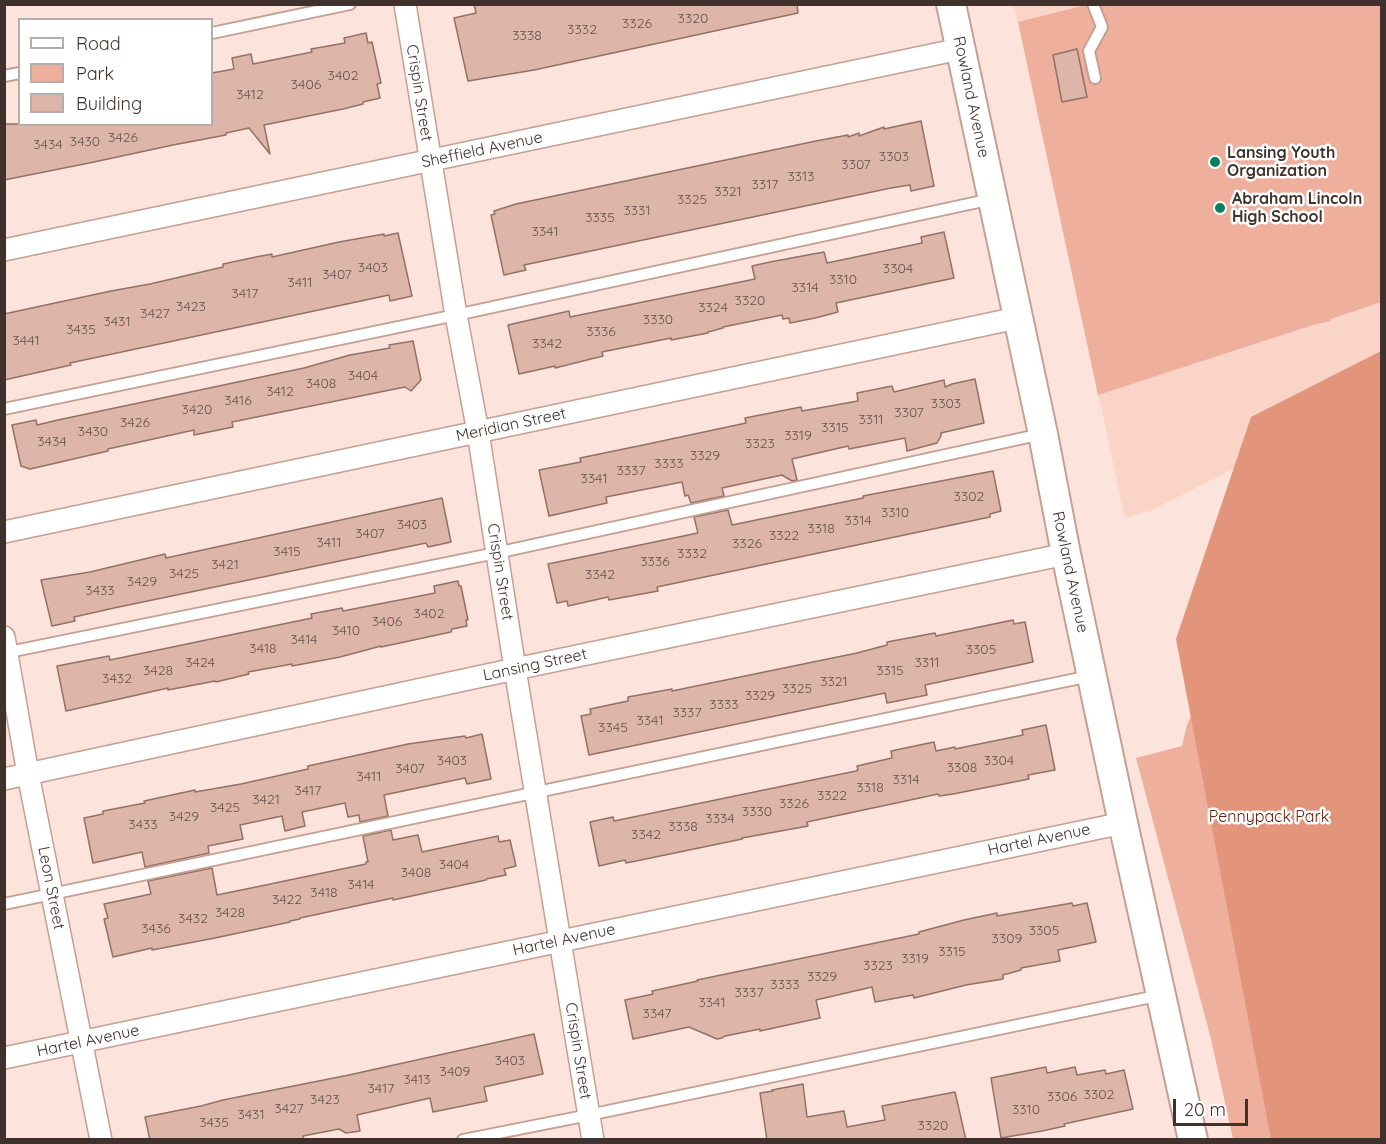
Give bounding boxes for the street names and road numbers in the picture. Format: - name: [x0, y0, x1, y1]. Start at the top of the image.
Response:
- street label: Rowland Avenue: [949, 34, 993, 160]
- street label: Crispin Street: [402, 43, 436, 143]
- street label: Sheffield Avenue: [420, 128, 544, 172]
- street label: Meridian Street: [454, 404, 568, 446]
- street label: Rowland Avenue: [1048, 509, 1092, 635]
- street label: Crispin Street: [483, 522, 517, 622]
- street label: Lansing Street: [481, 645, 589, 685]
- street label: Hartel Avenue: [986, 820, 1092, 860]
- street label: Leon Street: [34, 845, 68, 931]
- street label: Hartel Avenue: [511, 920, 617, 960]
- street label: Crispin Street: [561, 1001, 595, 1101]
- street label: Hartel Avenue: [35, 1021, 141, 1061]

